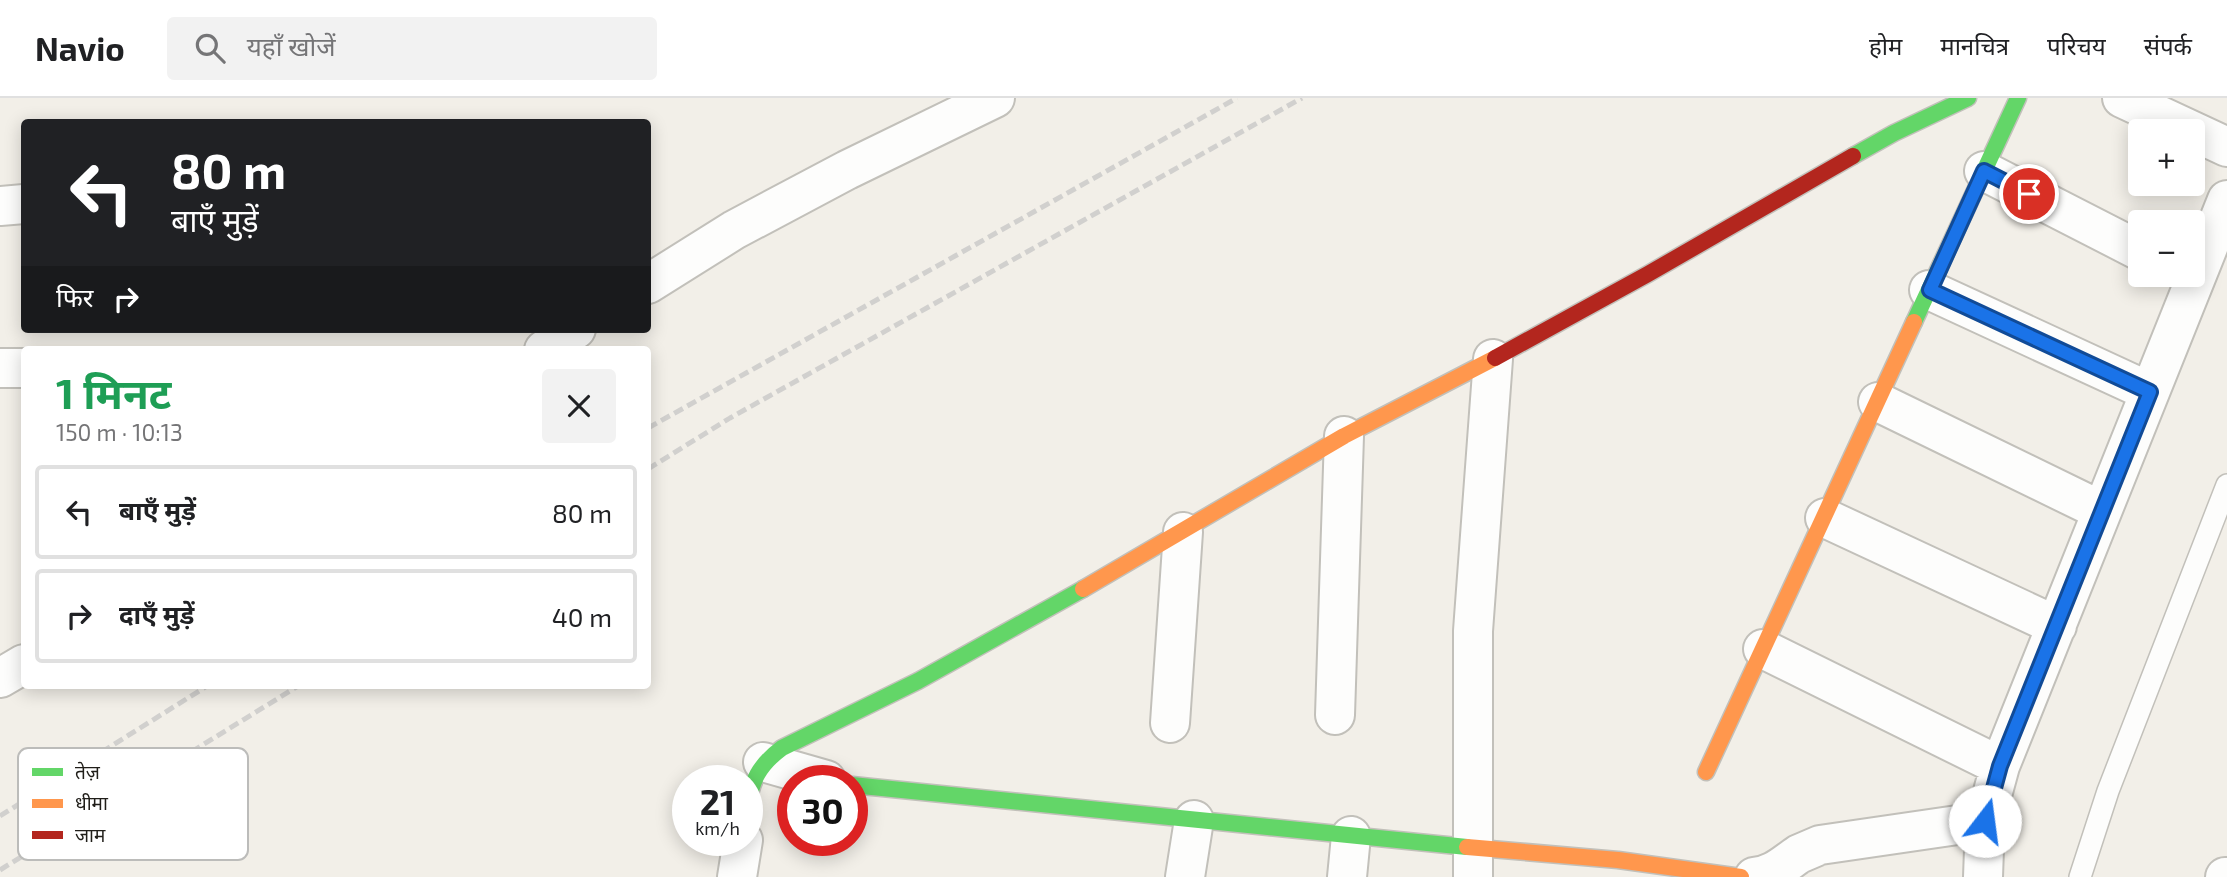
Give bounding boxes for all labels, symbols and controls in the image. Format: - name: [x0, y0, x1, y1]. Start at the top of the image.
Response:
- search box: [167, 17, 657, 80]
- text: Navio: [35, 28, 125, 68]
- icon: search: [191, 29, 229, 67]
- text: यहाँ खोजें: [247, 30, 335, 61]
- text: होम: [1869, 31, 1902, 60]
- text: मानचित्र: [1940, 31, 2009, 60]
- text: परिचय: [2047, 31, 2106, 60]
- text: संपर्क: [2144, 31, 2192, 60]
- map controls: [2128, 119, 2205, 287]
- button: +: [2128, 119, 2205, 196]
- text: 80 m: [171, 140, 286, 199]
- icon: left: [56, 147, 147, 238]
- pin: [1999, 164, 2059, 224]
- icon: arrive: [2010, 175, 2048, 213]
- text: बाएँ मुड़ें: [171, 200, 259, 238]
- button: −: [2128, 210, 2205, 287]
- icon: right: [107, 280, 145, 318]
- text: फिर: [56, 281, 93, 312]
- text: 1 मिनट: [56, 367, 171, 417]
- button: close: [542, 369, 616, 443]
- text: 150 m · 10:13: [56, 418, 183, 446]
- icon: left: [60, 493, 98, 531]
- text: बाएँ मुड़ें: [119, 494, 196, 525]
- text: 80 m: [552, 497, 612, 528]
- icon: right: [60, 597, 98, 635]
- text: दाएँ मुड़ें: [119, 598, 194, 629]
- text: 40 m: [552, 601, 612, 632]
- legend: [18, 748, 248, 860]
- text: तेज़: [75, 760, 101, 783]
- speed limit sign: 30: [777, 765, 868, 856]
- text: 21: [700, 780, 735, 822]
- position arrow: [1948, 784, 2022, 858]
- text: धीमा: [75, 791, 109, 814]
- text: km/h: [695, 817, 740, 839]
- text: जाम: [75, 823, 106, 846]

